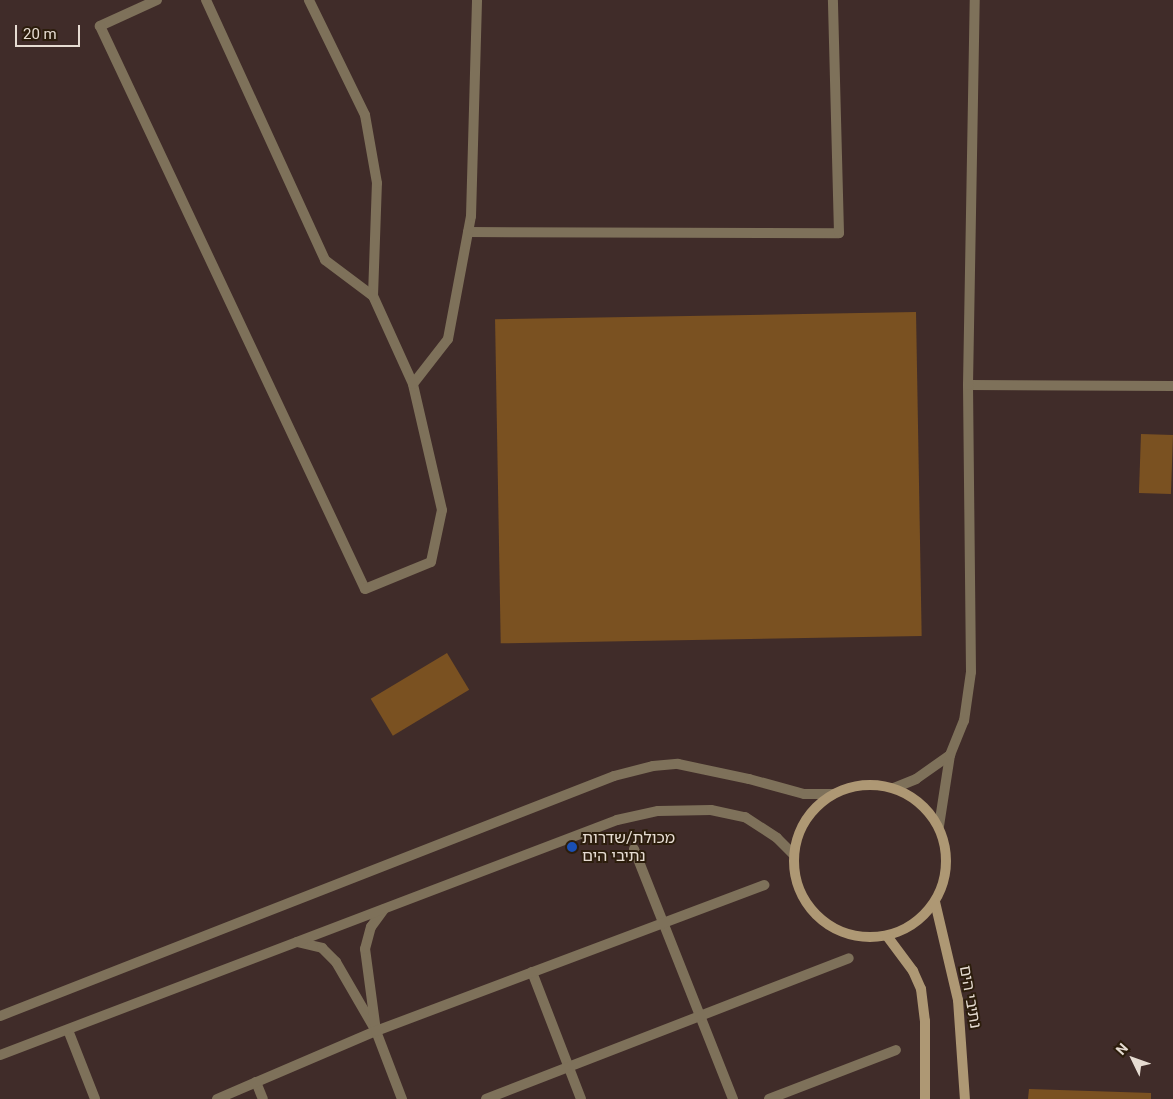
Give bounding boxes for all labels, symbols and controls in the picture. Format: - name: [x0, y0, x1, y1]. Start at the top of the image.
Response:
- scale bar: [18, 15, 82, 47]
- text: 20 m: [23, 25, 57, 43]
- place label: מכולת/שדרות נתיבי הים: [582, 828, 675, 866]
- marker: מכולת/שדרות נתיבי הים: [566, 841, 578, 853]
- street label: נתיבי הים: [955, 964, 985, 1030]
- north arrow: [1108, 1034, 1158, 1084]
- text: N: [1113, 1040, 1131, 1058]

